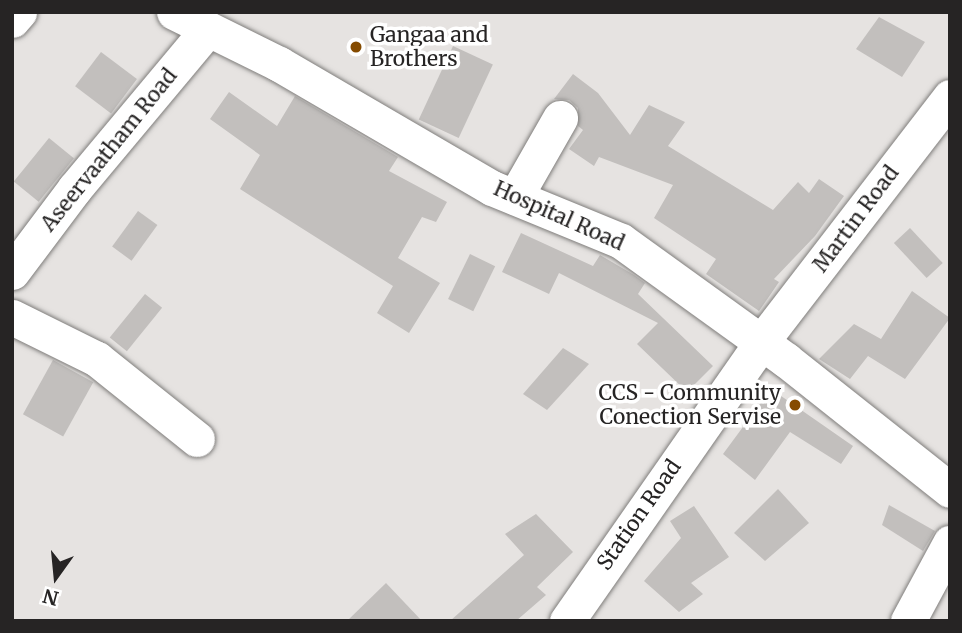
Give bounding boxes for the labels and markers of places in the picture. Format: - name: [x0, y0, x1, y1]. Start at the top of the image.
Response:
- place label: Gangaa and Brothers: [370, 22, 488, 72]
- marker: Gangaa and Brothers: [348, 39, 364, 55]
- place label: CCS - Community Conection Servise: [598, 380, 781, 430]
- marker: CCS - Community Conection Servise: [787, 397, 803, 413]

